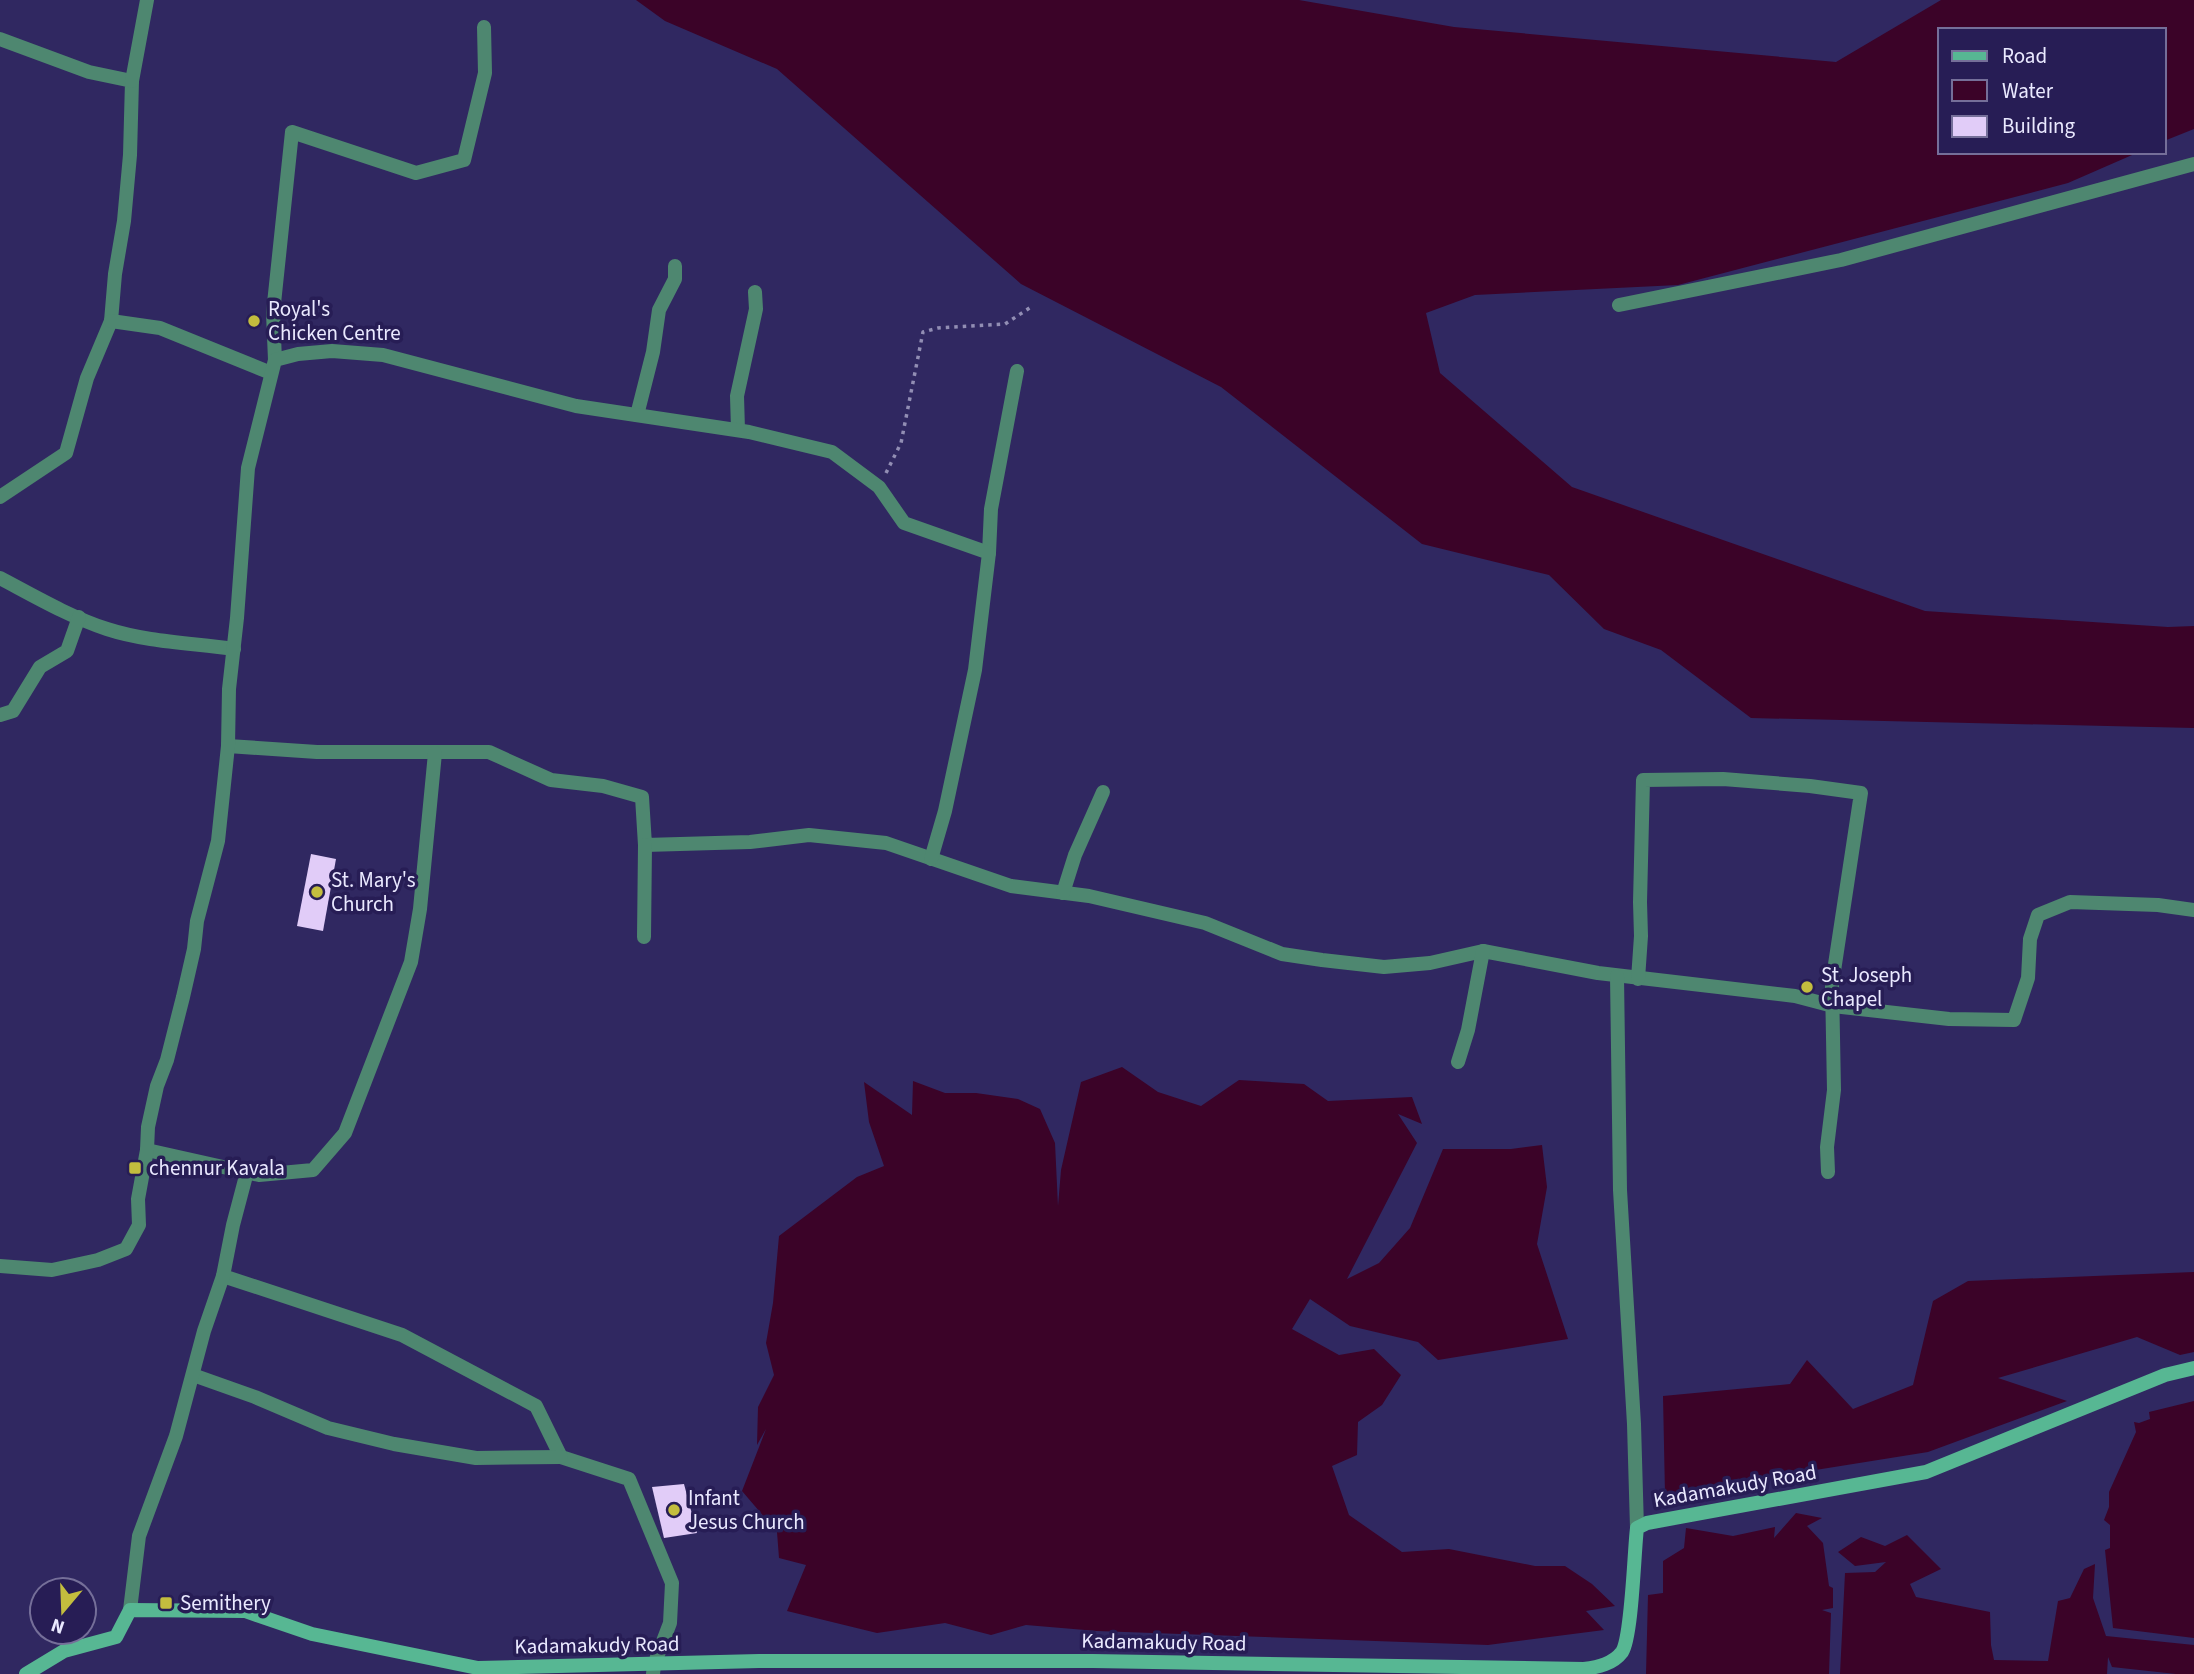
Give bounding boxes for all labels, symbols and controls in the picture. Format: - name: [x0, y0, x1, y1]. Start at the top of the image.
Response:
- legend: [1938, 28, 2166, 154]
- text: Road: [2002, 41, 2047, 71]
- text: Water: [2002, 76, 2054, 106]
- text: Building: [2002, 111, 2076, 141]
- place label: Royal's Chicken Centre: [268, 294, 401, 348]
- marker: Royal's Chicken Centre: [246, 313, 262, 329]
- place label: St. Mary's Church: [331, 865, 416, 919]
- marker: St. Mary's Church: [309, 884, 325, 900]
- place label: St. Joseph Chapel: [1821, 960, 1912, 1014]
- marker: St. Joseph Chapel: [1799, 979, 1815, 995]
- place label: chennur Kavala: [149, 1153, 285, 1183]
- marker: chennur Kavala: [127, 1160, 143, 1176]
- street label: Kadamakudy Road: [1651, 1457, 1819, 1515]
- place label: Infant Jesus Church: [688, 1483, 805, 1537]
- marker: Infant Jesus Church: [666, 1502, 682, 1518]
- north arrow: [28, 1576, 98, 1646]
- place label: Semithery: [180, 1588, 271, 1618]
- marker: Semithery: [158, 1595, 174, 1611]
- text: N: [48, 1611, 68, 1640]
- street label: Kadamakudy Road: [1081, 1626, 1247, 1658]
- street label: Kadamakudy Road: [514, 1629, 680, 1661]

